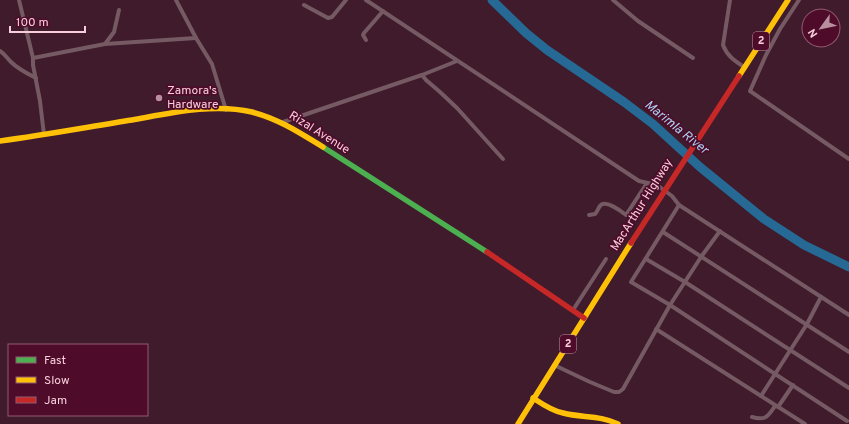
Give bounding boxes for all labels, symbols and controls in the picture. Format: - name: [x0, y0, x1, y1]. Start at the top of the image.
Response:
- scale bar: [10, 8, 85, 34]
- north arrow: [801, 8, 841, 48]
- text: 100 m: [16, 15, 49, 31]
- text: N: [805, 26, 821, 40]
- road number: 2: [753, 32, 769, 50]
- place label: Zamora's Hardware: [167, 83, 218, 113]
- marker: Zamora's Hardware: [154, 93, 164, 103]
- water label: Marimla River: [641, 97, 712, 159]
- street label: Rizal Avenue: [285, 108, 353, 158]
- street label: MacArthur Highway: [607, 156, 677, 254]
- road number: 2: [560, 335, 576, 353]
- legend: [8, 344, 148, 416]
- text: Fast: [44, 353, 66, 369]
- text: Slow: [44, 373, 70, 389]
- text: Jam: [44, 393, 67, 409]

